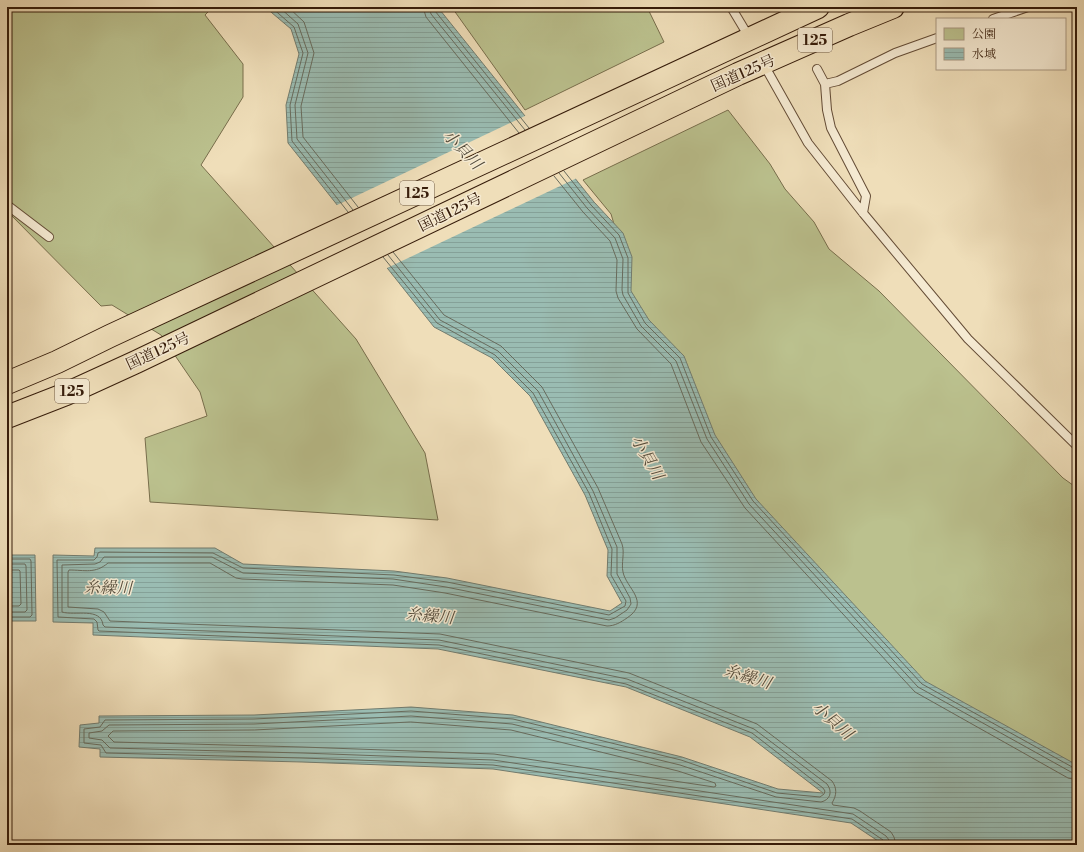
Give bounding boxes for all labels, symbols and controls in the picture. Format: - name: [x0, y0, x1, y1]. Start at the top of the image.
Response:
- legend: [936, 18, 1066, 70]
- text: 公園: [972, 27, 996, 42]
- road number: 125: [798, 28, 832, 52]
- text: 水域: [972, 47, 996, 62]
- street label: 国道125号: [708, 51, 778, 96]
- water label: 小貝川: [438, 125, 488, 175]
- road number: 125: [400, 181, 434, 205]
- street label: 国道125号: [415, 189, 485, 236]
- street label: 国道125号: [123, 328, 193, 375]
- road number: 125: [55, 379, 89, 403]
- water label: 小貝川: [626, 432, 669, 485]
- water label: 糸繰川: [84, 578, 134, 598]
- water label: 糸繰川: [405, 604, 457, 629]
- water label: 糸繰川: [722, 660, 775, 694]
- water label: 小貝川: [808, 697, 859, 745]

